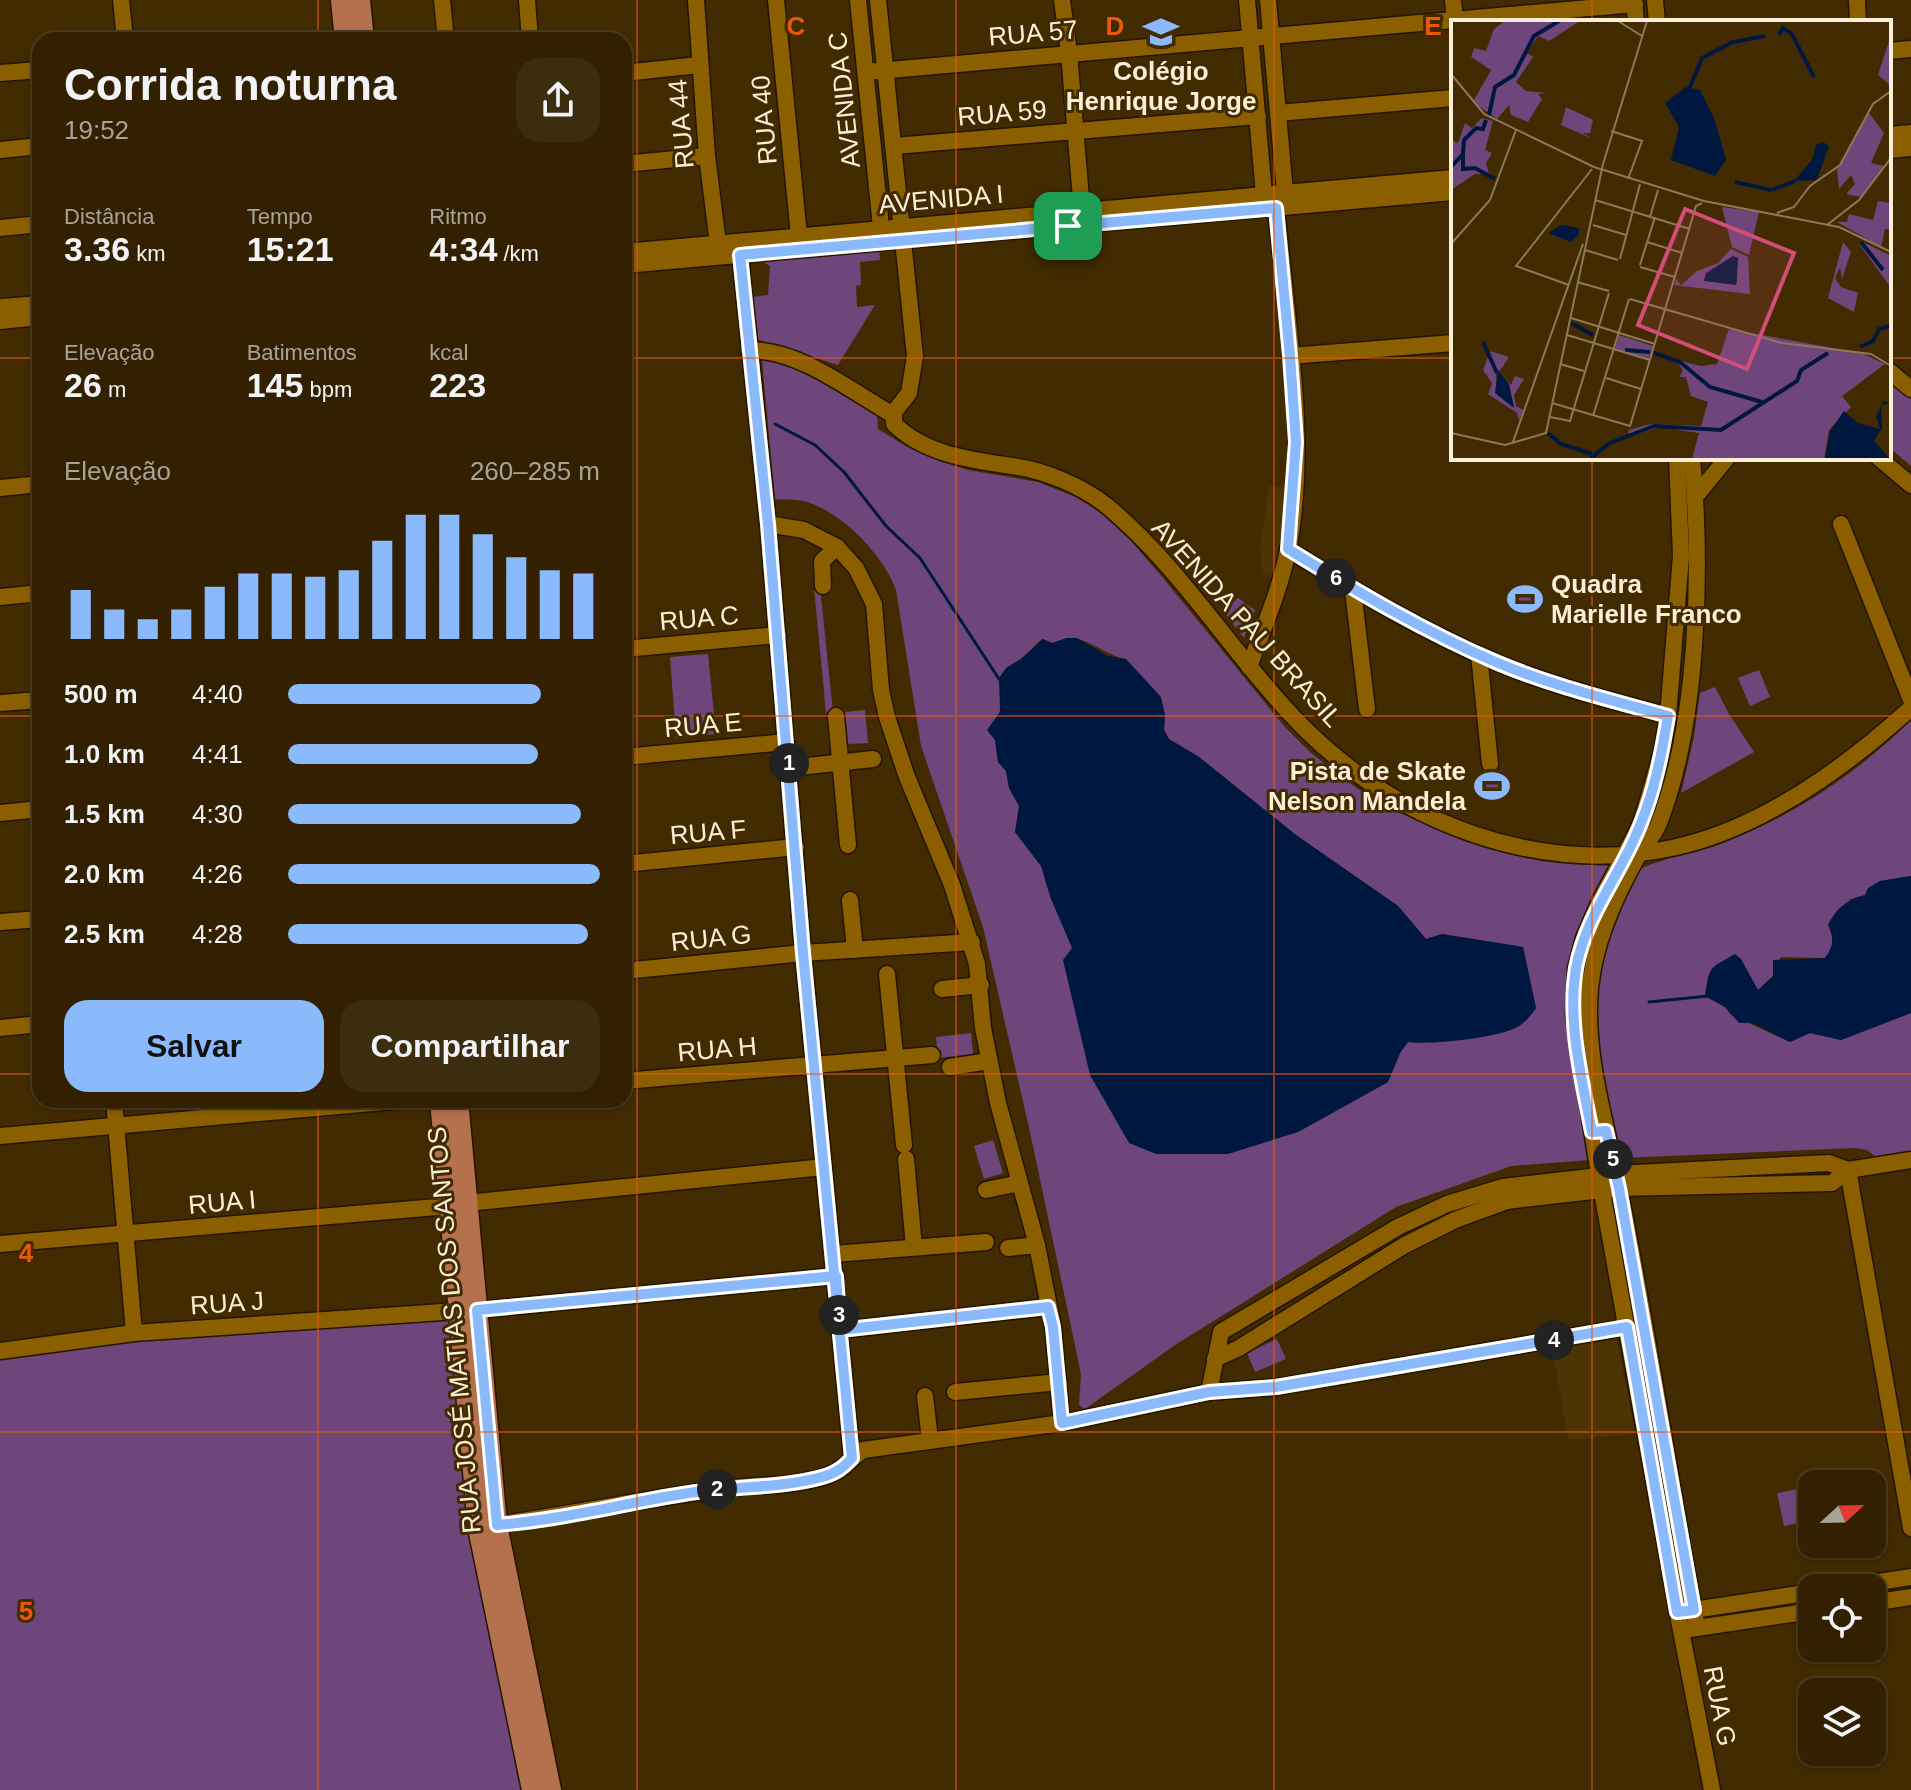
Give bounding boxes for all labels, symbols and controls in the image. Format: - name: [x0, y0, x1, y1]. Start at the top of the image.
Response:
- text: C: [787, 11, 806, 41]
- text: D: [1106, 11, 1124, 41]
- text: E: [1424, 11, 1442, 41]
- school or university icon: Colégio Henrique Jorge: [1142, 13, 1180, 51]
- street label: RUA 57: [987, 14, 1079, 52]
- inset map: [1451, 20, 1891, 460]
- street label: AVENIDA C: [822, 30, 866, 170]
- place label: Colégio Henrique Jorge: [1066, 56, 1256, 116]
- button: share: [516, 58, 600, 142]
- text: Corrida noturna: [64, 60, 396, 109]
- street label: RUA 40: [745, 74, 783, 166]
- street label: RUA 44: [662, 78, 700, 170]
- street label: RUA 59: [956, 94, 1048, 132]
- text: 19:52: [64, 115, 129, 145]
- street label: AVENIDA I: [877, 179, 1005, 219]
- pin: [1034, 192, 1102, 260]
- text: Distância: [64, 204, 154, 229]
- text: Tempo: [247, 204, 313, 229]
- text: Ritmo: [429, 204, 487, 229]
- icon: arrive: [1046, 204, 1090, 248]
- text: 3.36: [64, 230, 130, 268]
- text: 15:21: [247, 230, 334, 268]
- text: 4:34: [429, 230, 497, 268]
- text: km: [130, 241, 166, 266]
- text: /km: [497, 241, 539, 266]
- text: Elevação: [64, 340, 155, 365]
- text: Batimentos: [247, 340, 357, 365]
- text: kcal: [429, 340, 468, 365]
- text: 26: [64, 366, 102, 404]
- text: 145: [247, 366, 303, 404]
- text: 223: [429, 366, 486, 404]
- text: m: [102, 377, 126, 402]
- text: bpm: [303, 377, 352, 402]
- text: Elevação: [64, 456, 171, 486]
- text: 260–285 m: [470, 456, 600, 486]
- street label: AVENIDA PAU BRASIL: [1146, 513, 1348, 733]
- pin: 6: [1316, 558, 1356, 598]
- text: 6: [1330, 565, 1342, 590]
- place label: Quadra Marielle Franco: [1551, 569, 1742, 629]
- sports icon: Quadra Marielle Franco: [1506, 580, 1544, 618]
- street label: RUA C: [658, 600, 740, 636]
- text: 500 m: [64, 679, 138, 709]
- text: 4:40: [192, 679, 243, 709]
- street label: RUA E: [663, 707, 743, 743]
- text: 1.0 km: [64, 739, 145, 769]
- text: 4:41: [192, 739, 243, 769]
- pin: 1: [769, 743, 809, 783]
- text: 1: [783, 750, 795, 775]
- place label: Pista de Skate Nelson Mandela: [1268, 756, 1467, 816]
- sports icon: Pista de Skate Nelson Mandela: [1473, 767, 1511, 805]
- text: 1.5 km: [64, 799, 145, 829]
- text: 4:30: [192, 799, 243, 829]
- street label: RUA F: [669, 814, 747, 850]
- text: 2.0 km: [64, 859, 145, 889]
- text: 4:26: [192, 859, 243, 889]
- text: 2.5 km: [64, 919, 145, 949]
- text: 4:28: [192, 919, 243, 949]
- street label: RUA G: [669, 919, 753, 957]
- button: Salvar: [64, 1000, 324, 1092]
- button: Compartilhar: [340, 1000, 600, 1092]
- street label: RUA H: [676, 1031, 758, 1067]
- street label: RUA JOSÉ MATIAS DOS SANTOS: [421, 1126, 487, 1534]
- pin: 5: [1593, 1139, 1633, 1179]
- text: 5: [1607, 1146, 1619, 1171]
- street label: RUA I: [187, 1184, 257, 1220]
- text: 4: [19, 1238, 34, 1268]
- street label: RUA J: [189, 1285, 265, 1321]
- pin: 3: [819, 1295, 859, 1335]
- text: 3: [833, 1302, 845, 1327]
- pin: 4: [1534, 1320, 1574, 1360]
- text: 4: [1548, 1327, 1560, 1352]
- pin: 2: [697, 1469, 737, 1509]
- north arrow: [1798, 1470, 1886, 1558]
- map controls: [1798, 1470, 1886, 1766]
- text: 2: [711, 1476, 723, 1501]
- button: locate: [1798, 1574, 1886, 1662]
- text: 5: [19, 1596, 33, 1626]
- street label: RUA G: [1698, 1663, 1742, 1749]
- button: layers: [1798, 1678, 1886, 1766]

